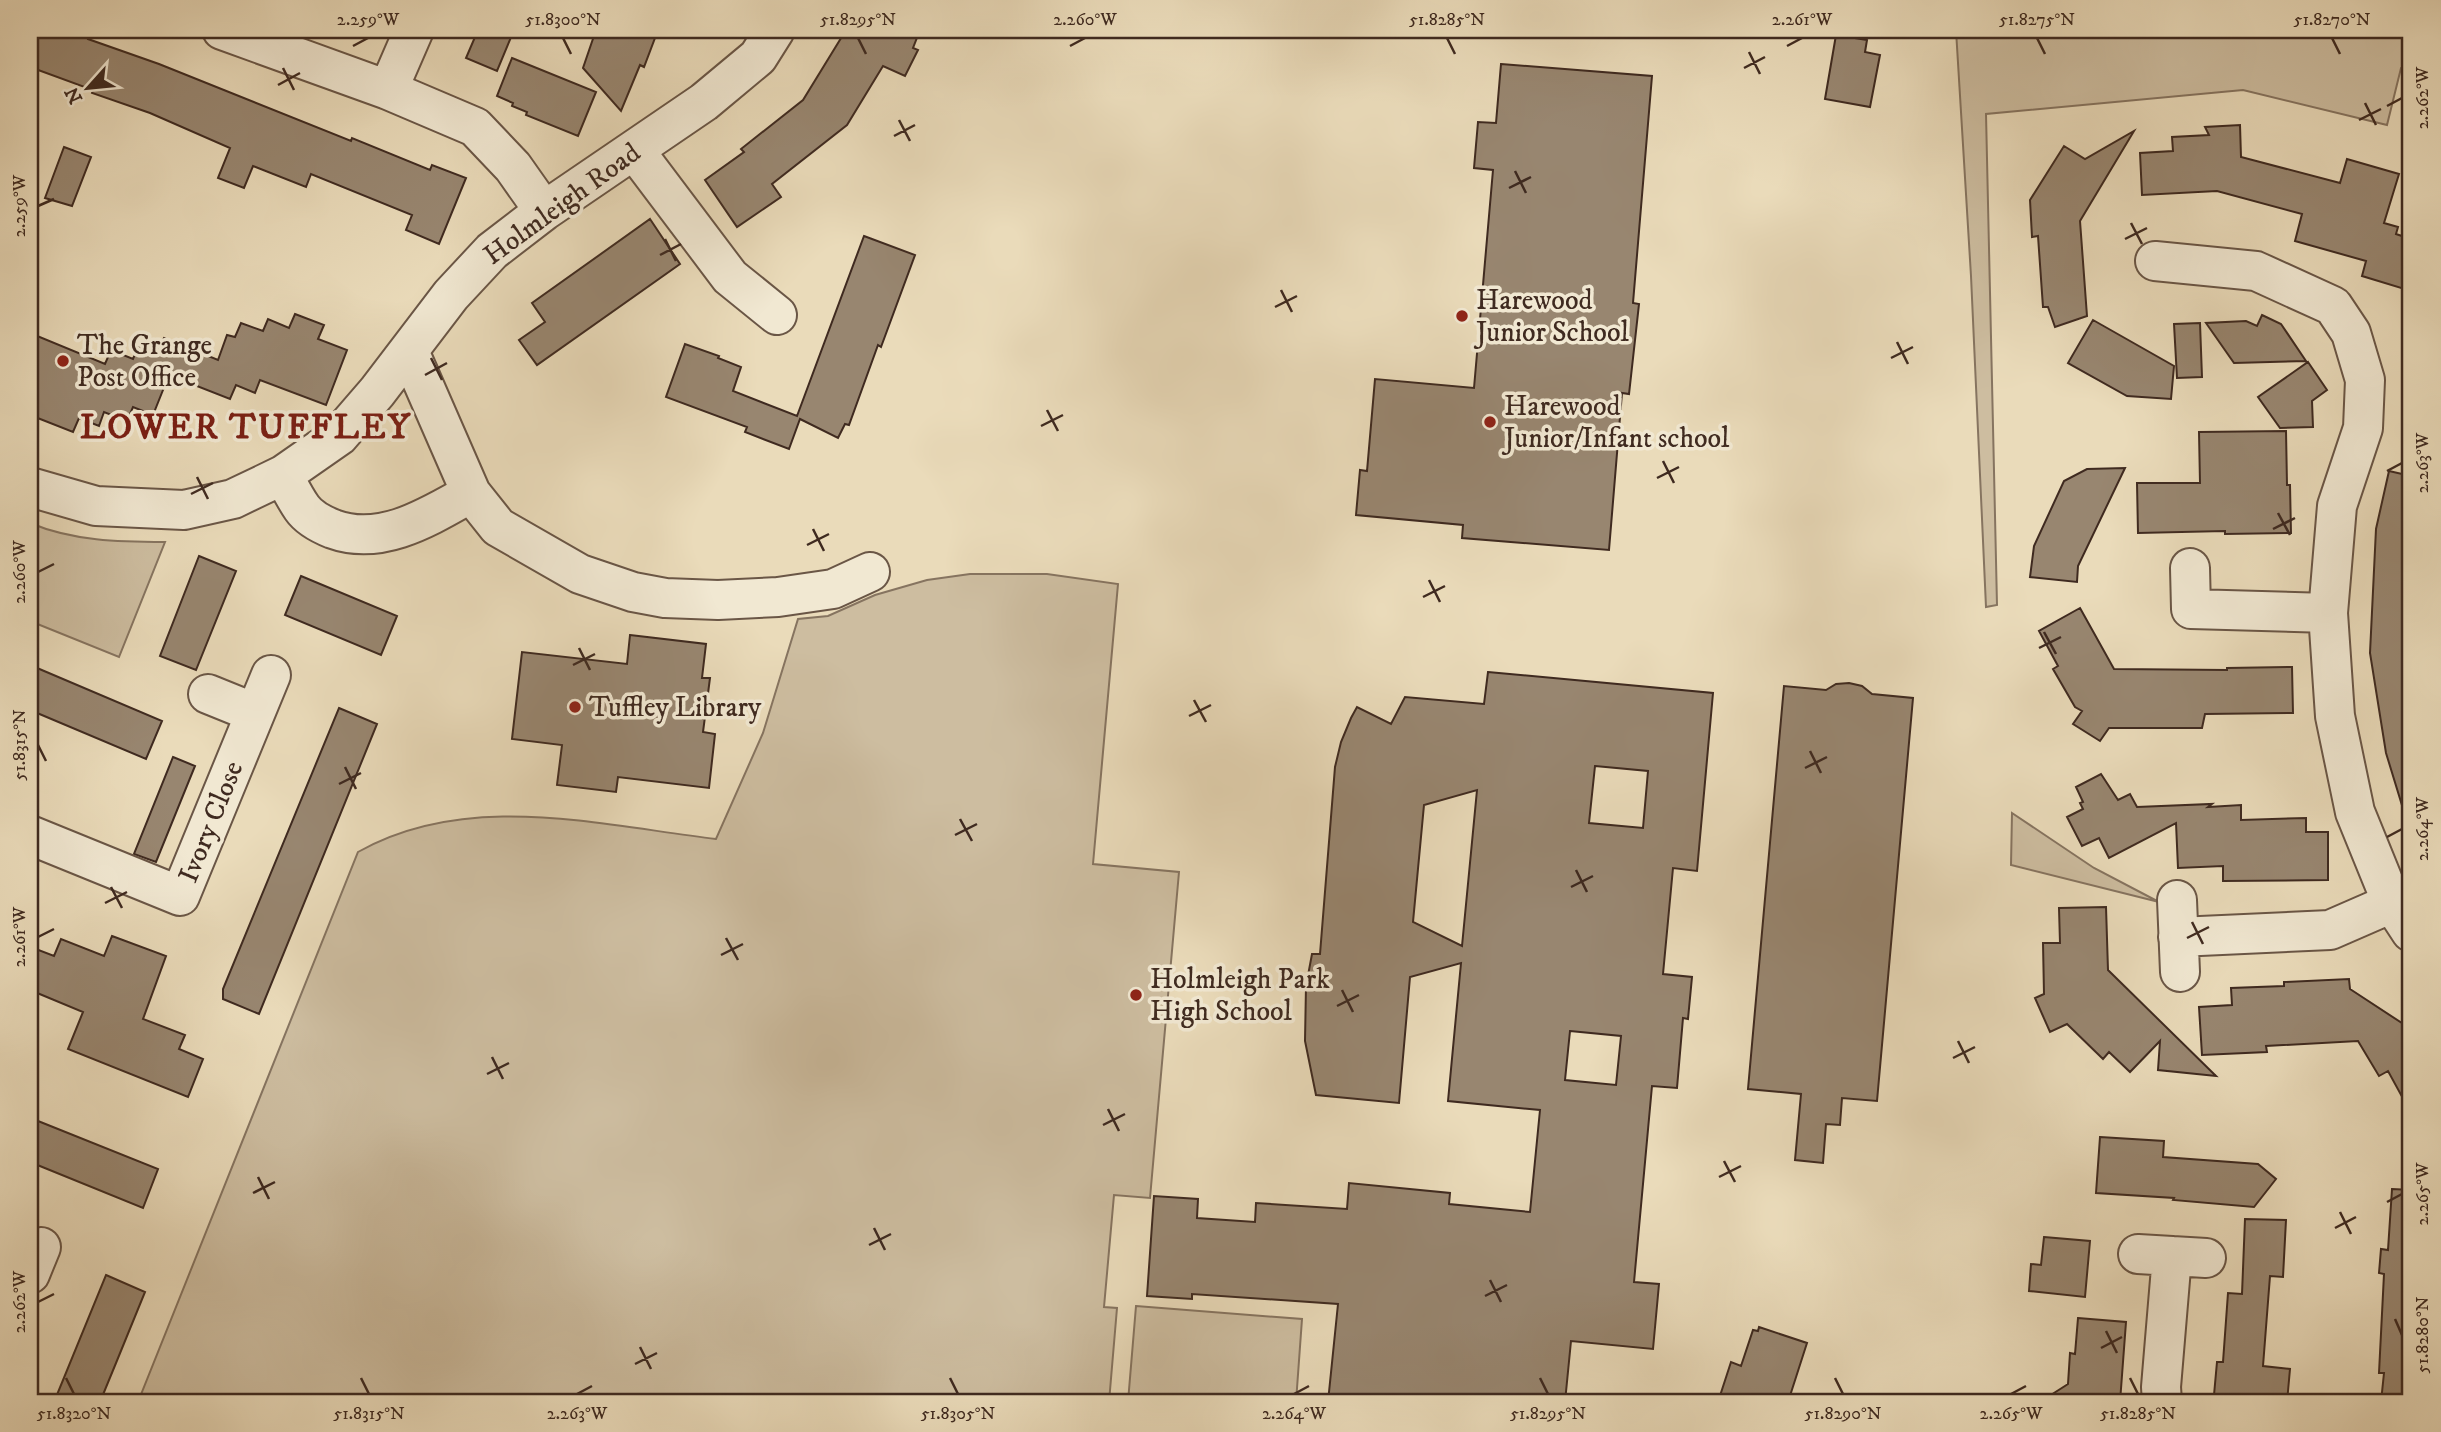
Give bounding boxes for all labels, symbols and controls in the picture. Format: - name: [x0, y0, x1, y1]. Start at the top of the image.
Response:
- text: 2.259°W: [337, 9, 400, 31]
- text: 51.8300°N: [525, 9, 601, 31]
- text: 51.8295°N: [820, 9, 896, 31]
- text: 2.260°W: [1053, 9, 1117, 31]
- text: 51.8285°N: [1409, 9, 1485, 31]
- text: 2.261°W: [1772, 9, 1833, 31]
- text: 51.8275°N: [1999, 9, 2075, 31]
- text: 51.8270°N: [2294, 9, 2371, 31]
- north arrow: [52, 52, 122, 122]
- text: 2.262°W: [2412, 66, 2434, 129]
- text: N: [60, 83, 88, 107]
- street label: Holmleigh Road: [477, 135, 647, 273]
- text: 2.259°W: [9, 174, 31, 237]
- place label: Harewood Junior School: [1473, 283, 1629, 350]
- marker: Harewood Junior School: [1454, 308, 1470, 324]
- place label: The Grange Post Office: [77, 328, 212, 395]
- marker: The Grange Post Office: [55, 353, 71, 369]
- place label: Harewood Junior/Infant school: [1501, 389, 1730, 456]
- district label: LOWER TUFFLEY: [80, 406, 412, 450]
- marker: Harewood Junior/Infant school: [1482, 414, 1498, 430]
- text: 2.263°W: [2412, 432, 2434, 493]
- text: 2.260°W: [9, 540, 31, 604]
- place label: Tuffley Library: [589, 690, 762, 725]
- marker: Tuffley Library: [567, 699, 583, 715]
- text: 51.8315°N: [9, 709, 31, 781]
- street label: Ivory Close: [171, 756, 251, 888]
- text: 2.264°W: [2412, 796, 2434, 861]
- text: 2.261°W: [9, 906, 31, 967]
- place label: Holmleigh Park High School: [1150, 962, 1330, 1029]
- marker: Holmleigh Park High School: [1128, 987, 1144, 1003]
- text: 2.265°W: [2412, 1162, 2434, 1225]
- text: 2.262°W: [9, 1270, 31, 1333]
- text: 51.8280°N: [2412, 1296, 2434, 1373]
- text: 51.8320°N: [37, 1403, 112, 1425]
- text: 51.8315°N: [333, 1403, 405, 1425]
- text: 2.263°W: [547, 1403, 608, 1425]
- text: 51.8305°N: [921, 1403, 996, 1425]
- text: 2.264°W: [1262, 1403, 1327, 1425]
- text: 51.8295°N: [1510, 1403, 1586, 1425]
- text: 51.8290°N: [1805, 1403, 1882, 1425]
- text: 2.265°W: [1980, 1403, 2043, 1425]
- text: 51.8285°N: [2100, 1403, 2176, 1425]

